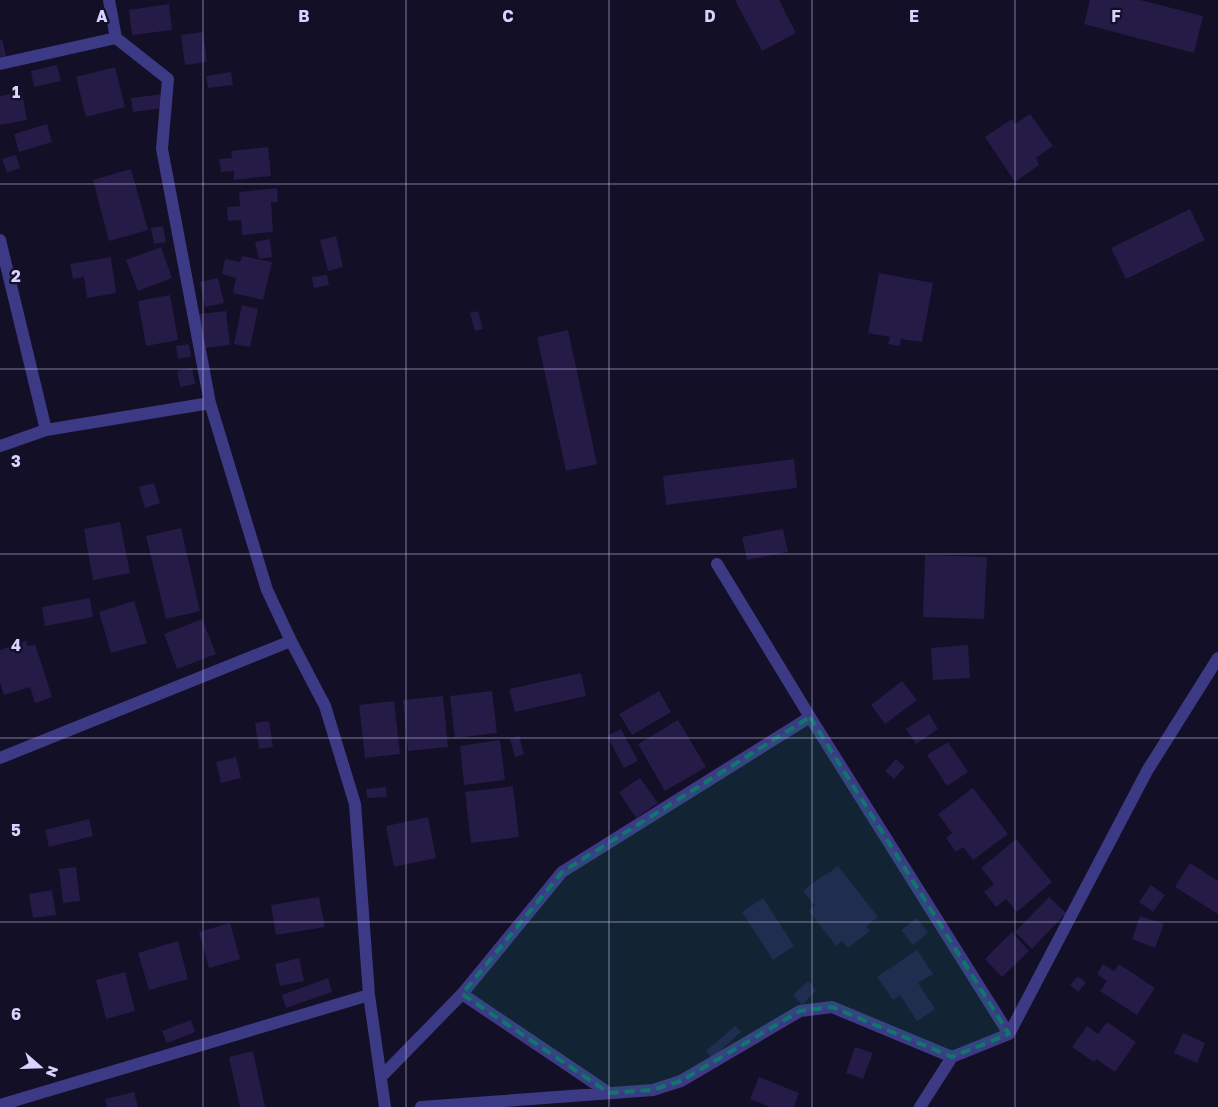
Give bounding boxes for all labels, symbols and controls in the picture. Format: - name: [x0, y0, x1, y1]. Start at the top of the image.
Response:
- text: A: [96, 6, 108, 26]
- text: B: [298, 6, 310, 26]
- text: C: [502, 6, 514, 26]
- text: D: [704, 6, 716, 26]
- text: E: [909, 6, 919, 26]
- text: F: [1111, 6, 1121, 26]
- text: 1: [12, 82, 20, 102]
- text: 2: [11, 266, 21, 286]
- text: 3: [11, 451, 21, 471]
- text: 4: [11, 635, 21, 655]
- text: 5: [11, 820, 21, 840]
- text: 6: [11, 1004, 21, 1024]
- north arrow: [15, 1042, 65, 1092]
- text: N: [43, 1064, 62, 1080]

